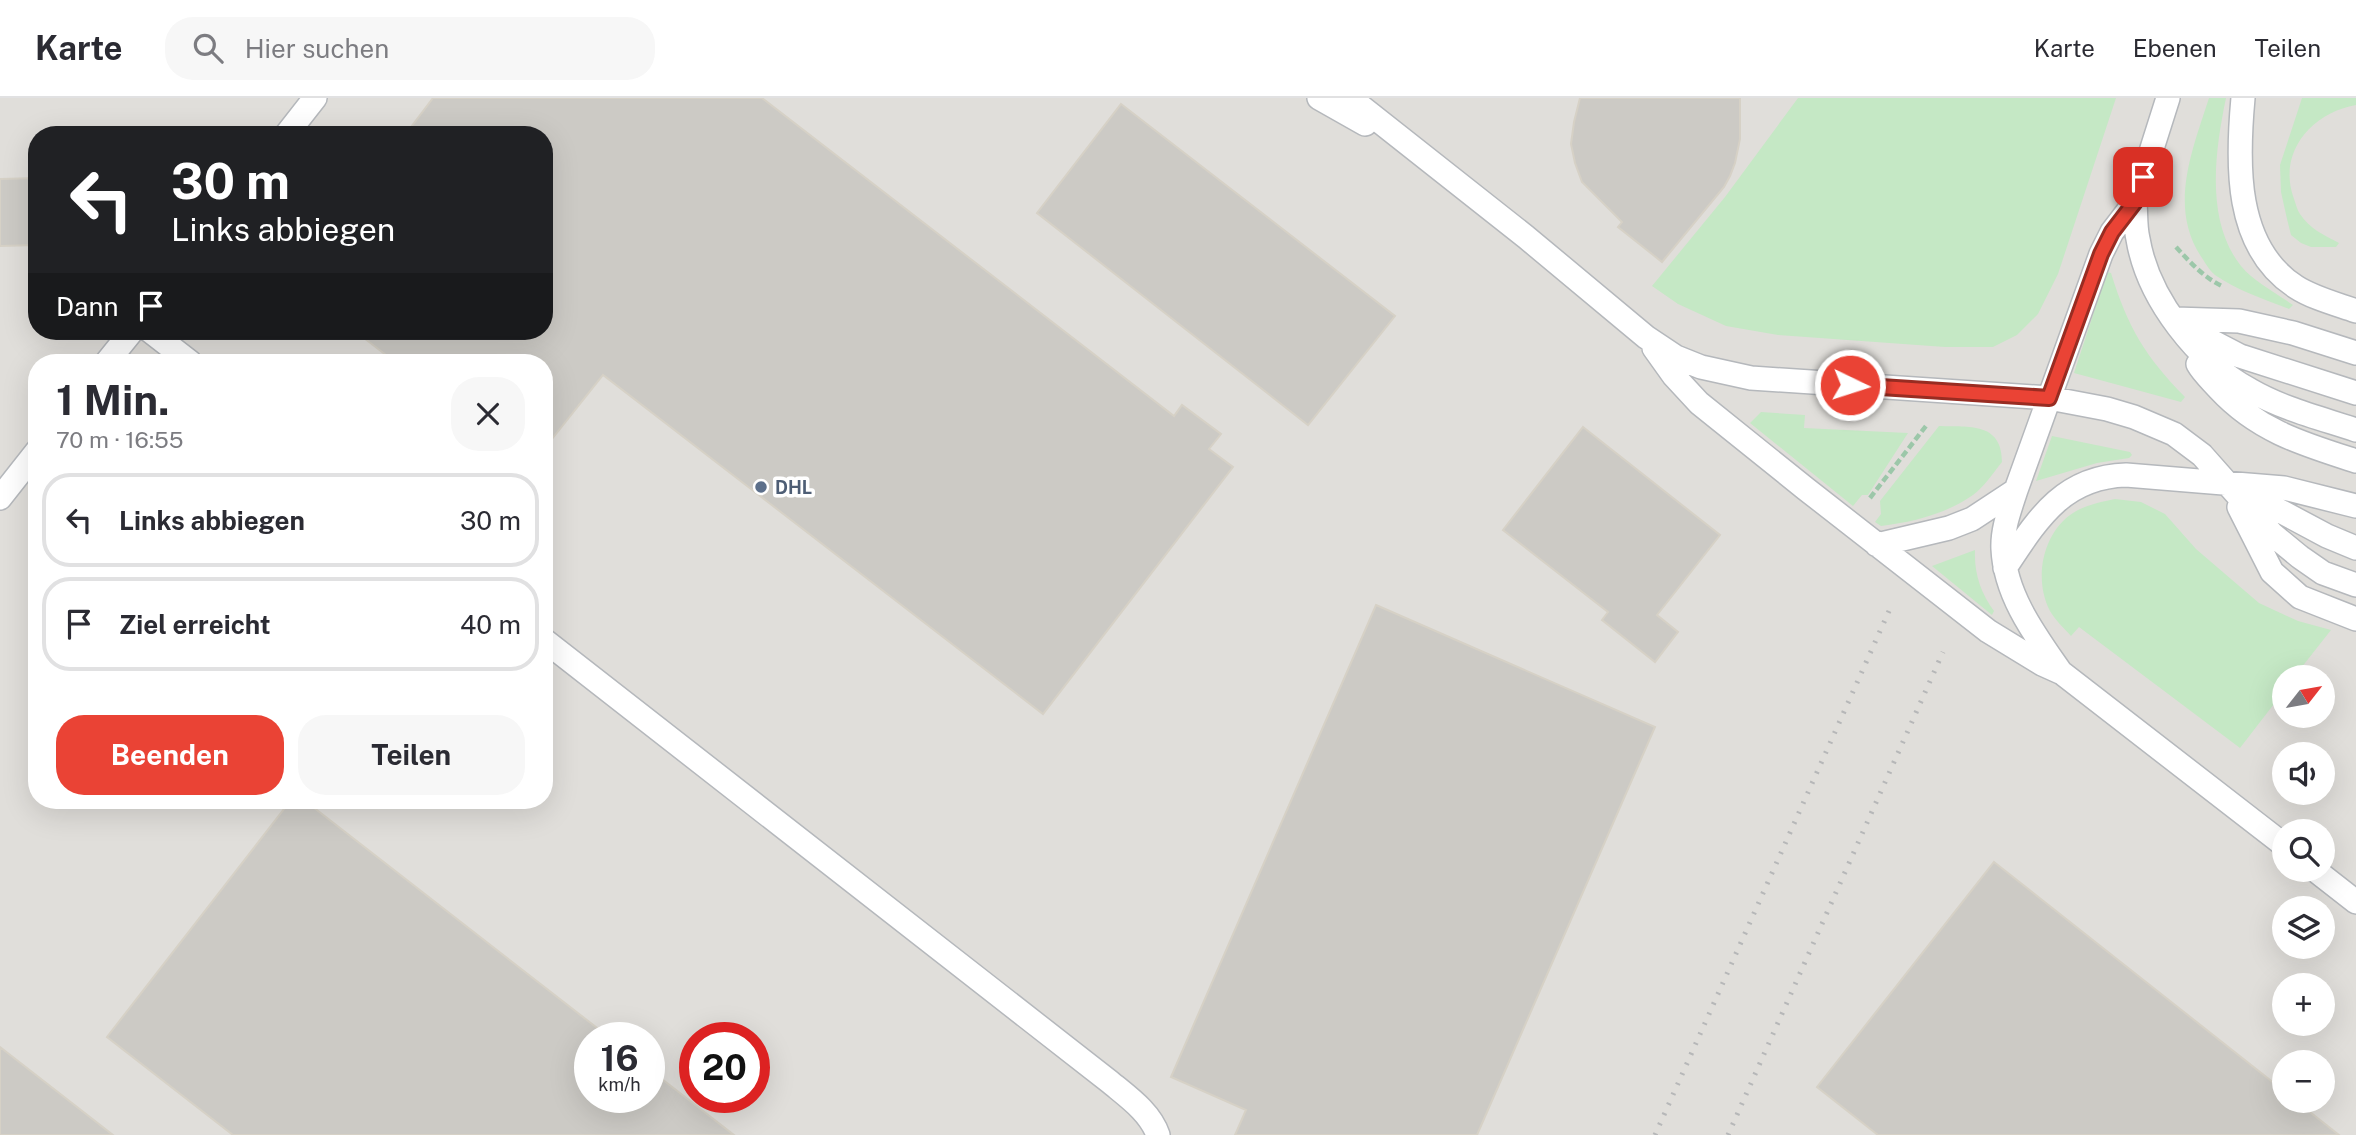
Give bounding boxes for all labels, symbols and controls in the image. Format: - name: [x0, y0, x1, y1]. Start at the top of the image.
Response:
- search box: [165, 17, 655, 80]
- text: Karte: [35, 29, 123, 67]
- icon: search: [189, 29, 227, 67]
- text: Hier suchen: [245, 33, 389, 64]
- text: Karte: [2034, 34, 2095, 62]
- text: Ebenen: [2133, 34, 2217, 62]
- text: Teilen: [2255, 34, 2321, 62]
- pin: [2113, 147, 2173, 207]
- text: 30 m: [171, 152, 290, 210]
- icon: left: [56, 154, 147, 245]
- icon: arrive: [2124, 158, 2162, 196]
- text: Links abbiegen: [171, 211, 395, 248]
- icon: arrive: [132, 287, 170, 325]
- text: Dann: [56, 291, 118, 322]
- position arrow: [1813, 348, 1887, 422]
- text: 1 Min.: [56, 375, 170, 424]
- button: close: [451, 377, 525, 451]
- text: 70 m · 16:55: [56, 426, 184, 453]
- place label: DHL: [775, 477, 812, 498]
- marker: DHL: [753, 479, 769, 495]
- icon: left: [60, 501, 98, 539]
- text: Links abbiegen: [119, 505, 305, 536]
- text: 30 m: [460, 505, 521, 536]
- icon: arrive: [60, 605, 98, 643]
- text: Ziel erreicht: [119, 609, 271, 640]
- text: 40 m: [460, 609, 521, 640]
- north arrow: [2272, 665, 2334, 728]
- map controls: [2272, 665, 2335, 1113]
- button: Beenden: [56, 715, 284, 795]
- button: Teilen: [298, 715, 525, 795]
- button: sound: [2272, 742, 2335, 805]
- button: search: [2272, 819, 2335, 882]
- button: layers: [2272, 896, 2335, 959]
- button: +: [2272, 973, 2335, 1036]
- speed limit sign: 20: [679, 1022, 770, 1113]
- text: 16: [600, 1038, 639, 1079]
- button: −: [2272, 1050, 2335, 1113]
- text: km/h: [598, 1074, 641, 1095]

